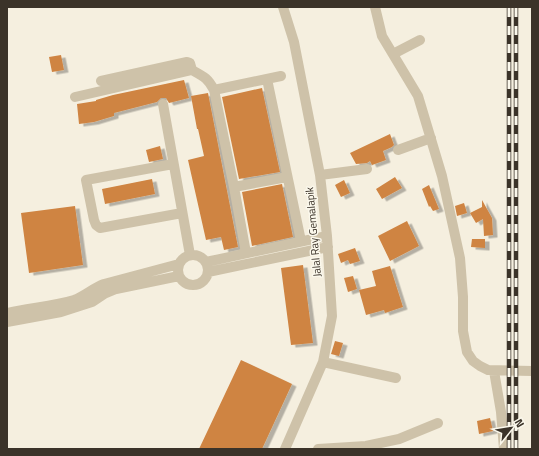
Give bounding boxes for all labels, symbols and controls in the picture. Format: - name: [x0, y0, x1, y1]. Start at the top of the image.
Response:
- street label: Jalal Ray Gemalapik: [301, 186, 325, 278]
- north arrow: [491, 408, 531, 448]
- text: N: [511, 416, 528, 430]

